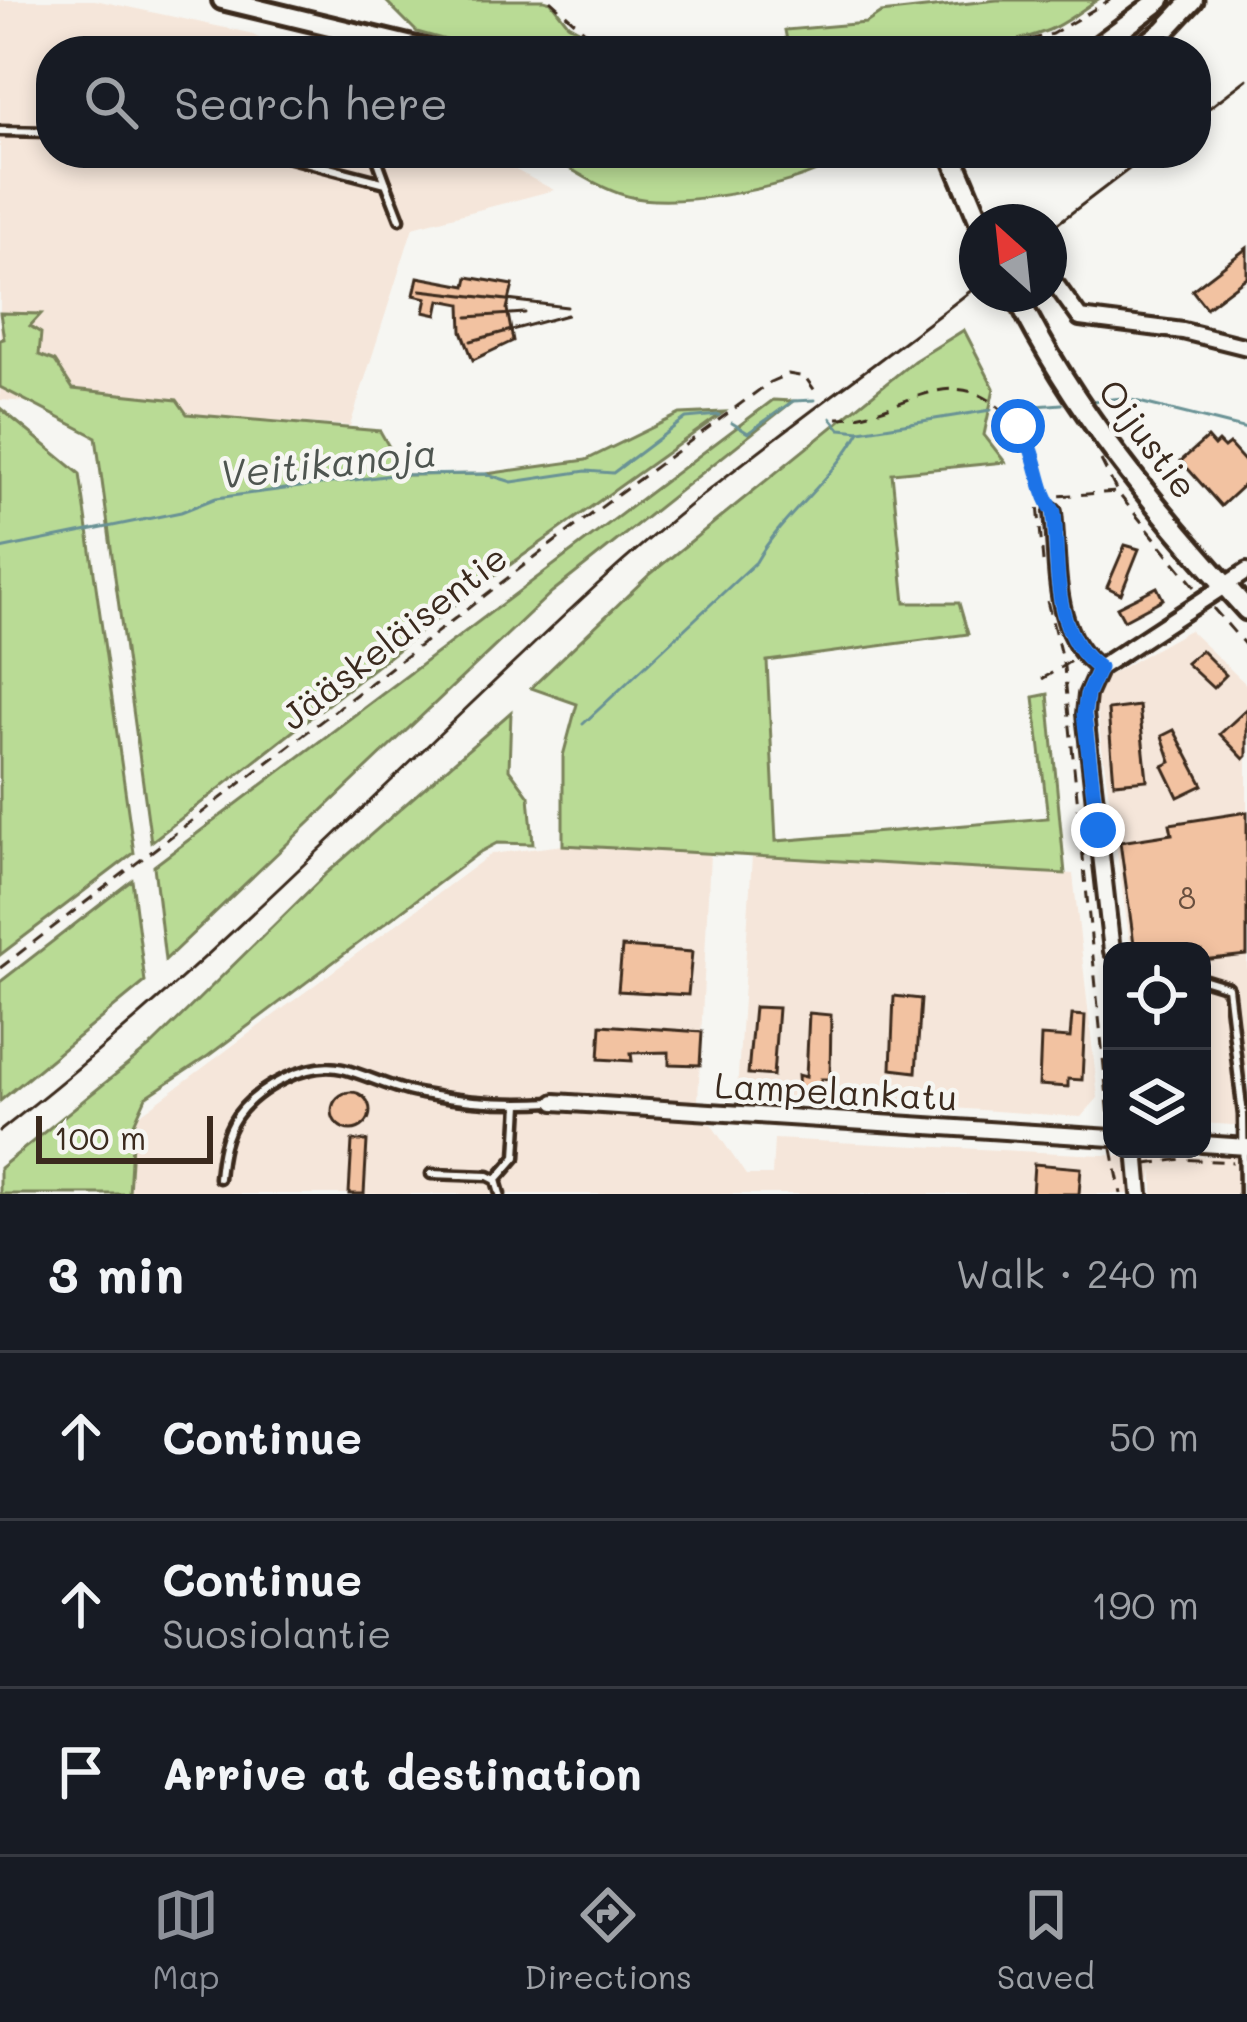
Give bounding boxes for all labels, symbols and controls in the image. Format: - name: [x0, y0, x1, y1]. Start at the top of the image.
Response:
- search box: [36, 36, 1211, 168]
- icon: search: [78, 69, 144, 135]
- text: Search here: [174, 73, 448, 131]
- north arrow: [959, 204, 1067, 312]
- street label: Oijustie: [1089, 369, 1209, 507]
- route start: [991, 399, 1045, 453]
- water label: Veitikanoja: [217, 425, 439, 499]
- street label: Jääskeläisentie: [270, 533, 516, 739]
- route end: [1071, 803, 1125, 857]
- house number: 8: [1178, 877, 1196, 917]
- map controls: [1103, 942, 1211, 1158]
- button: locate: [1103, 942, 1211, 1050]
- button: layers: [1103, 1050, 1211, 1158]
- street label: Lampelankatu: [713, 1060, 959, 1120]
- scale bar: [36, 1110, 213, 1163]
- text: 100 m: [54, 1115, 146, 1158]
- text: 3 min: [48, 1239, 184, 1306]
- text: Walk · 240 m: [956, 1247, 1199, 1298]
- icon: ahead: [48, 1403, 114, 1469]
- text: Continue: [162, 1407, 362, 1465]
- text: 50 m: [1109, 1410, 1199, 1461]
- text: Continue: [162, 1549, 362, 1607]
- icon: ahead: [48, 1571, 114, 1637]
- text: 190 m: [1091, 1578, 1199, 1629]
- text: Suosiolantie: [162, 1607, 391, 1658]
- icon: arrive: [48, 1739, 114, 1805]
- text: Arrive at destination: [162, 1743, 642, 1801]
- tab: Map: [152, 1882, 220, 1997]
- tab: Directions: [524, 1882, 692, 1997]
- tab: Saved: [997, 1882, 1095, 1997]

